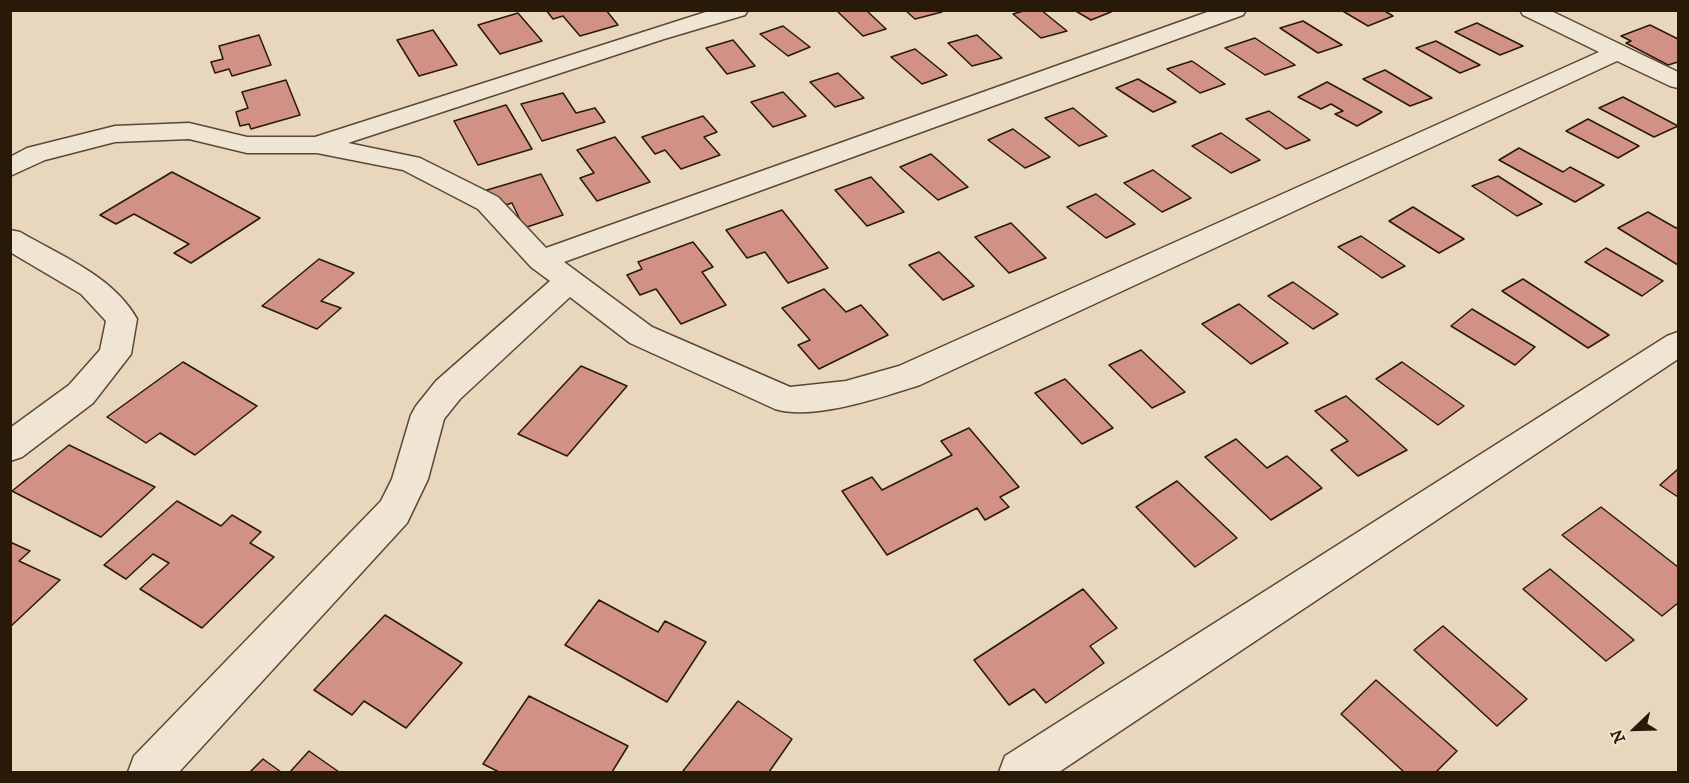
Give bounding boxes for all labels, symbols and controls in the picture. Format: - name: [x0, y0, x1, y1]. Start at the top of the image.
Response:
- north arrow: [1605, 699, 1665, 759]
- text: N: [1607, 726, 1630, 746]

